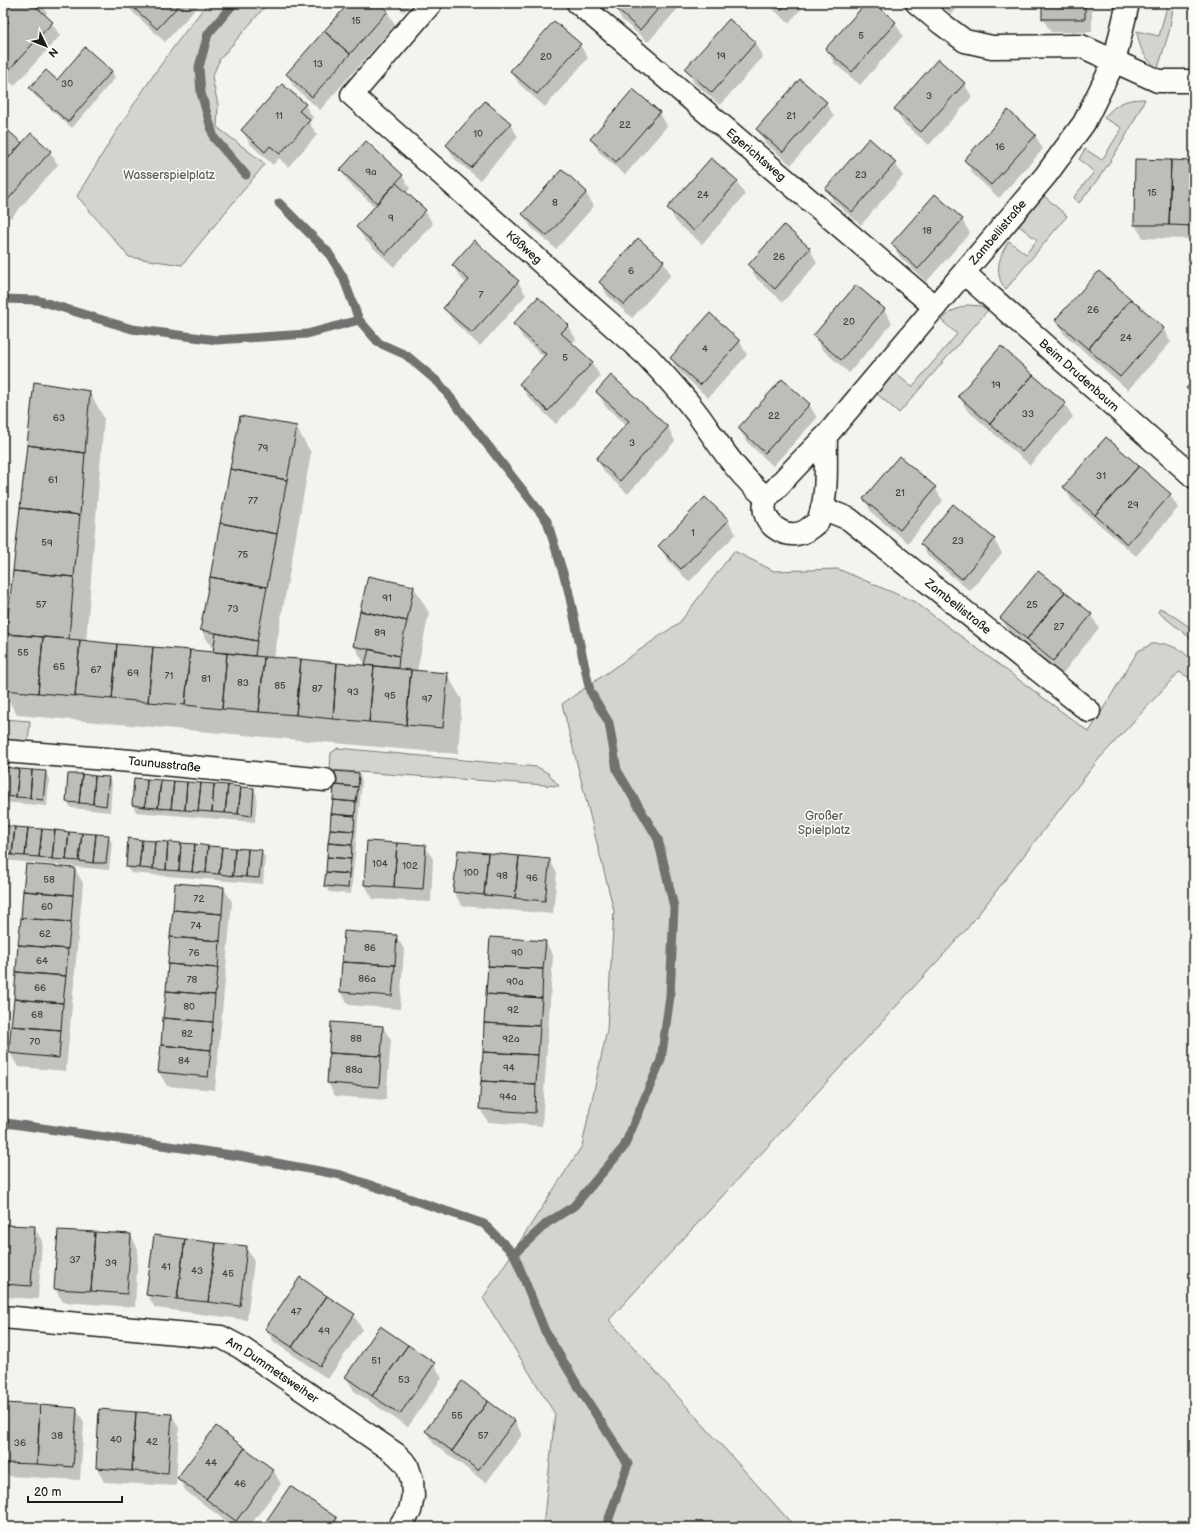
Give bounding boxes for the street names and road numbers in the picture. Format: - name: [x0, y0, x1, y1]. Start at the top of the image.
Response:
- street label: Egerichtsweg: [723, 125, 789, 184]
- street label: Zambellistraße: [965, 196, 1030, 269]
- street label: Kößweg: [503, 227, 545, 267]
- street label: Beim Drudenbaum: [1036, 336, 1122, 415]
- street label: Zambellistraße: [921, 575, 994, 637]
- street label: Taunusstraße: [127, 753, 202, 775]
- street label: Am Dummetsweiher: [224, 1334, 322, 1407]

